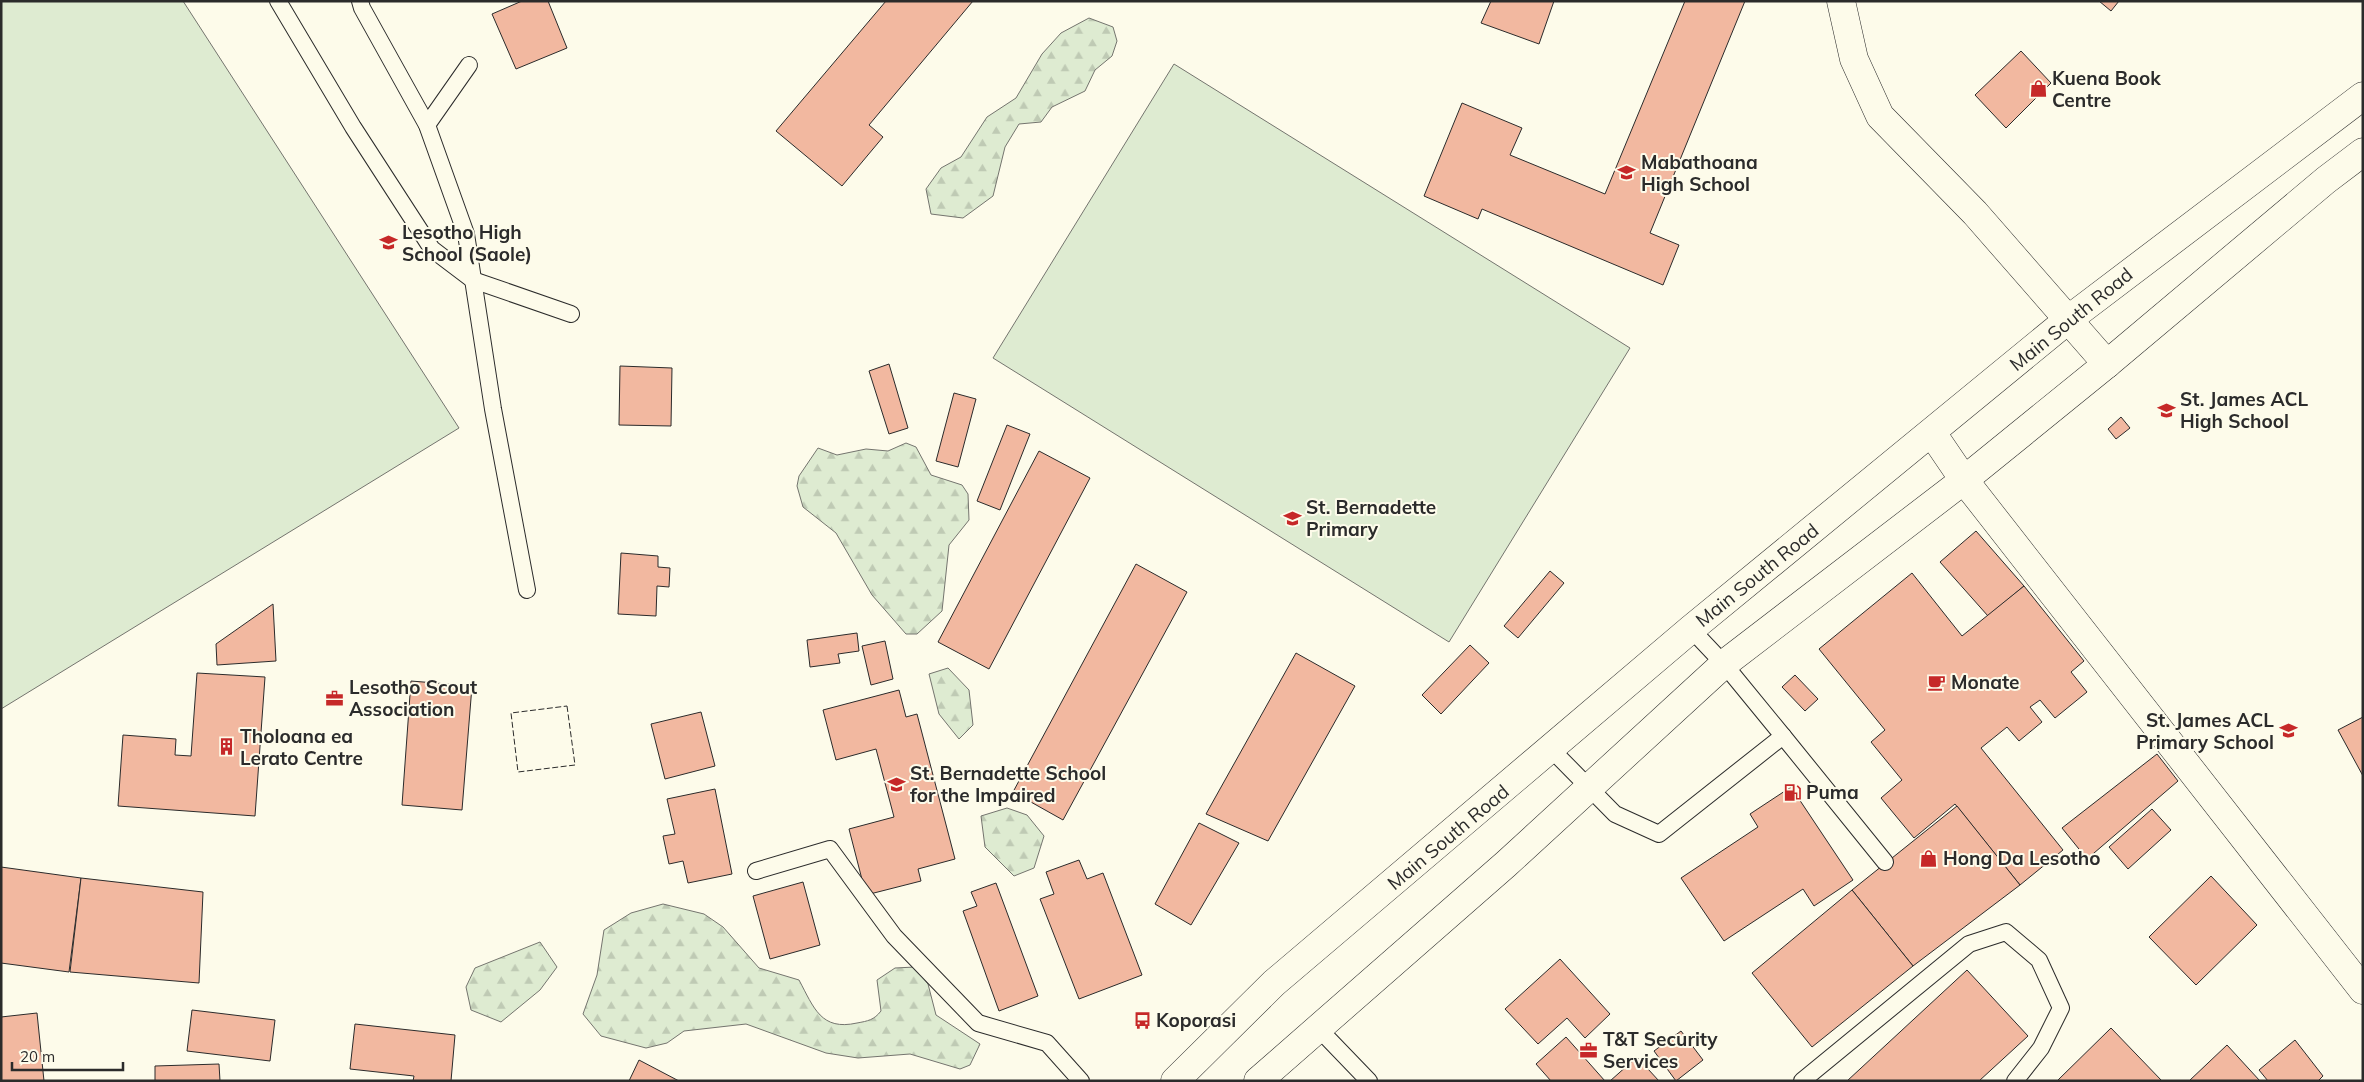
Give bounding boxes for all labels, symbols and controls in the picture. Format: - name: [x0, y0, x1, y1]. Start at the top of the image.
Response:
- place label: Kuena Book Centre: [2052, 66, 2161, 112]
- shop icon: Kuena Book Centre: [2028, 79, 2048, 99]
- place label: Mabathoana High School: [1641, 150, 1758, 196]
- school or university icon: Mabathoana High School: [1617, 163, 1637, 183]
- place label: Lesotho High School (Saole): [402, 220, 532, 266]
- school or university icon: Lesotho High School (Saole): [378, 233, 398, 253]
- street label: Main South Road: [2005, 262, 2137, 376]
- place label: St. James ACL High School: [2180, 387, 2308, 433]
- school or university icon: St. James ACL High School: [2156, 400, 2176, 420]
- place label: St. Bernadette Primary: [1306, 495, 1436, 541]
- school or university icon: St. Bernadette Primary: [1282, 508, 1302, 528]
- street label: Main South Road: [1691, 518, 1823, 632]
- place label: Monate: [1951, 670, 2020, 694]
- cafe icon: Monate: [1927, 672, 1947, 692]
- place label: Lesotho Scout Association: [349, 675, 477, 721]
- office icon: Lesotho Scout Association: [325, 688, 345, 708]
- place label: St. James ACL Primary School: [2136, 708, 2274, 754]
- school or university icon: St. James ACL Primary School: [2278, 721, 2298, 741]
- place label: Tholoana ea Lerato Centre: [240, 724, 363, 770]
- building icon: Tholoana ea Lerato Centre: [216, 737, 236, 757]
- place label: St. Bernadette School for the Impaired: [910, 761, 1106, 807]
- school or university icon: St. Bernadette School for the Impaired: [886, 774, 906, 794]
- street label: Main South Road: [1382, 779, 1514, 895]
- place label: Puma: [1806, 780, 1859, 804]
- fuel station icon: Puma: [1782, 782, 1802, 802]
- place label: Hong Da Lesotho: [1943, 846, 2100, 870]
- shop icon: Hong Da Lesotho: [1919, 848, 1939, 868]
- place label: Koporasi: [1156, 1008, 1236, 1032]
- bus stop icon: Koporasi: [1132, 1010, 1152, 1030]
- place label: T&T Security Services: [1603, 1027, 1718, 1073]
- scale bar: [12, 1040, 124, 1072]
- office icon: T&T Security Services: [1579, 1040, 1599, 1060]
- text: 20 m: [20, 1047, 55, 1066]

